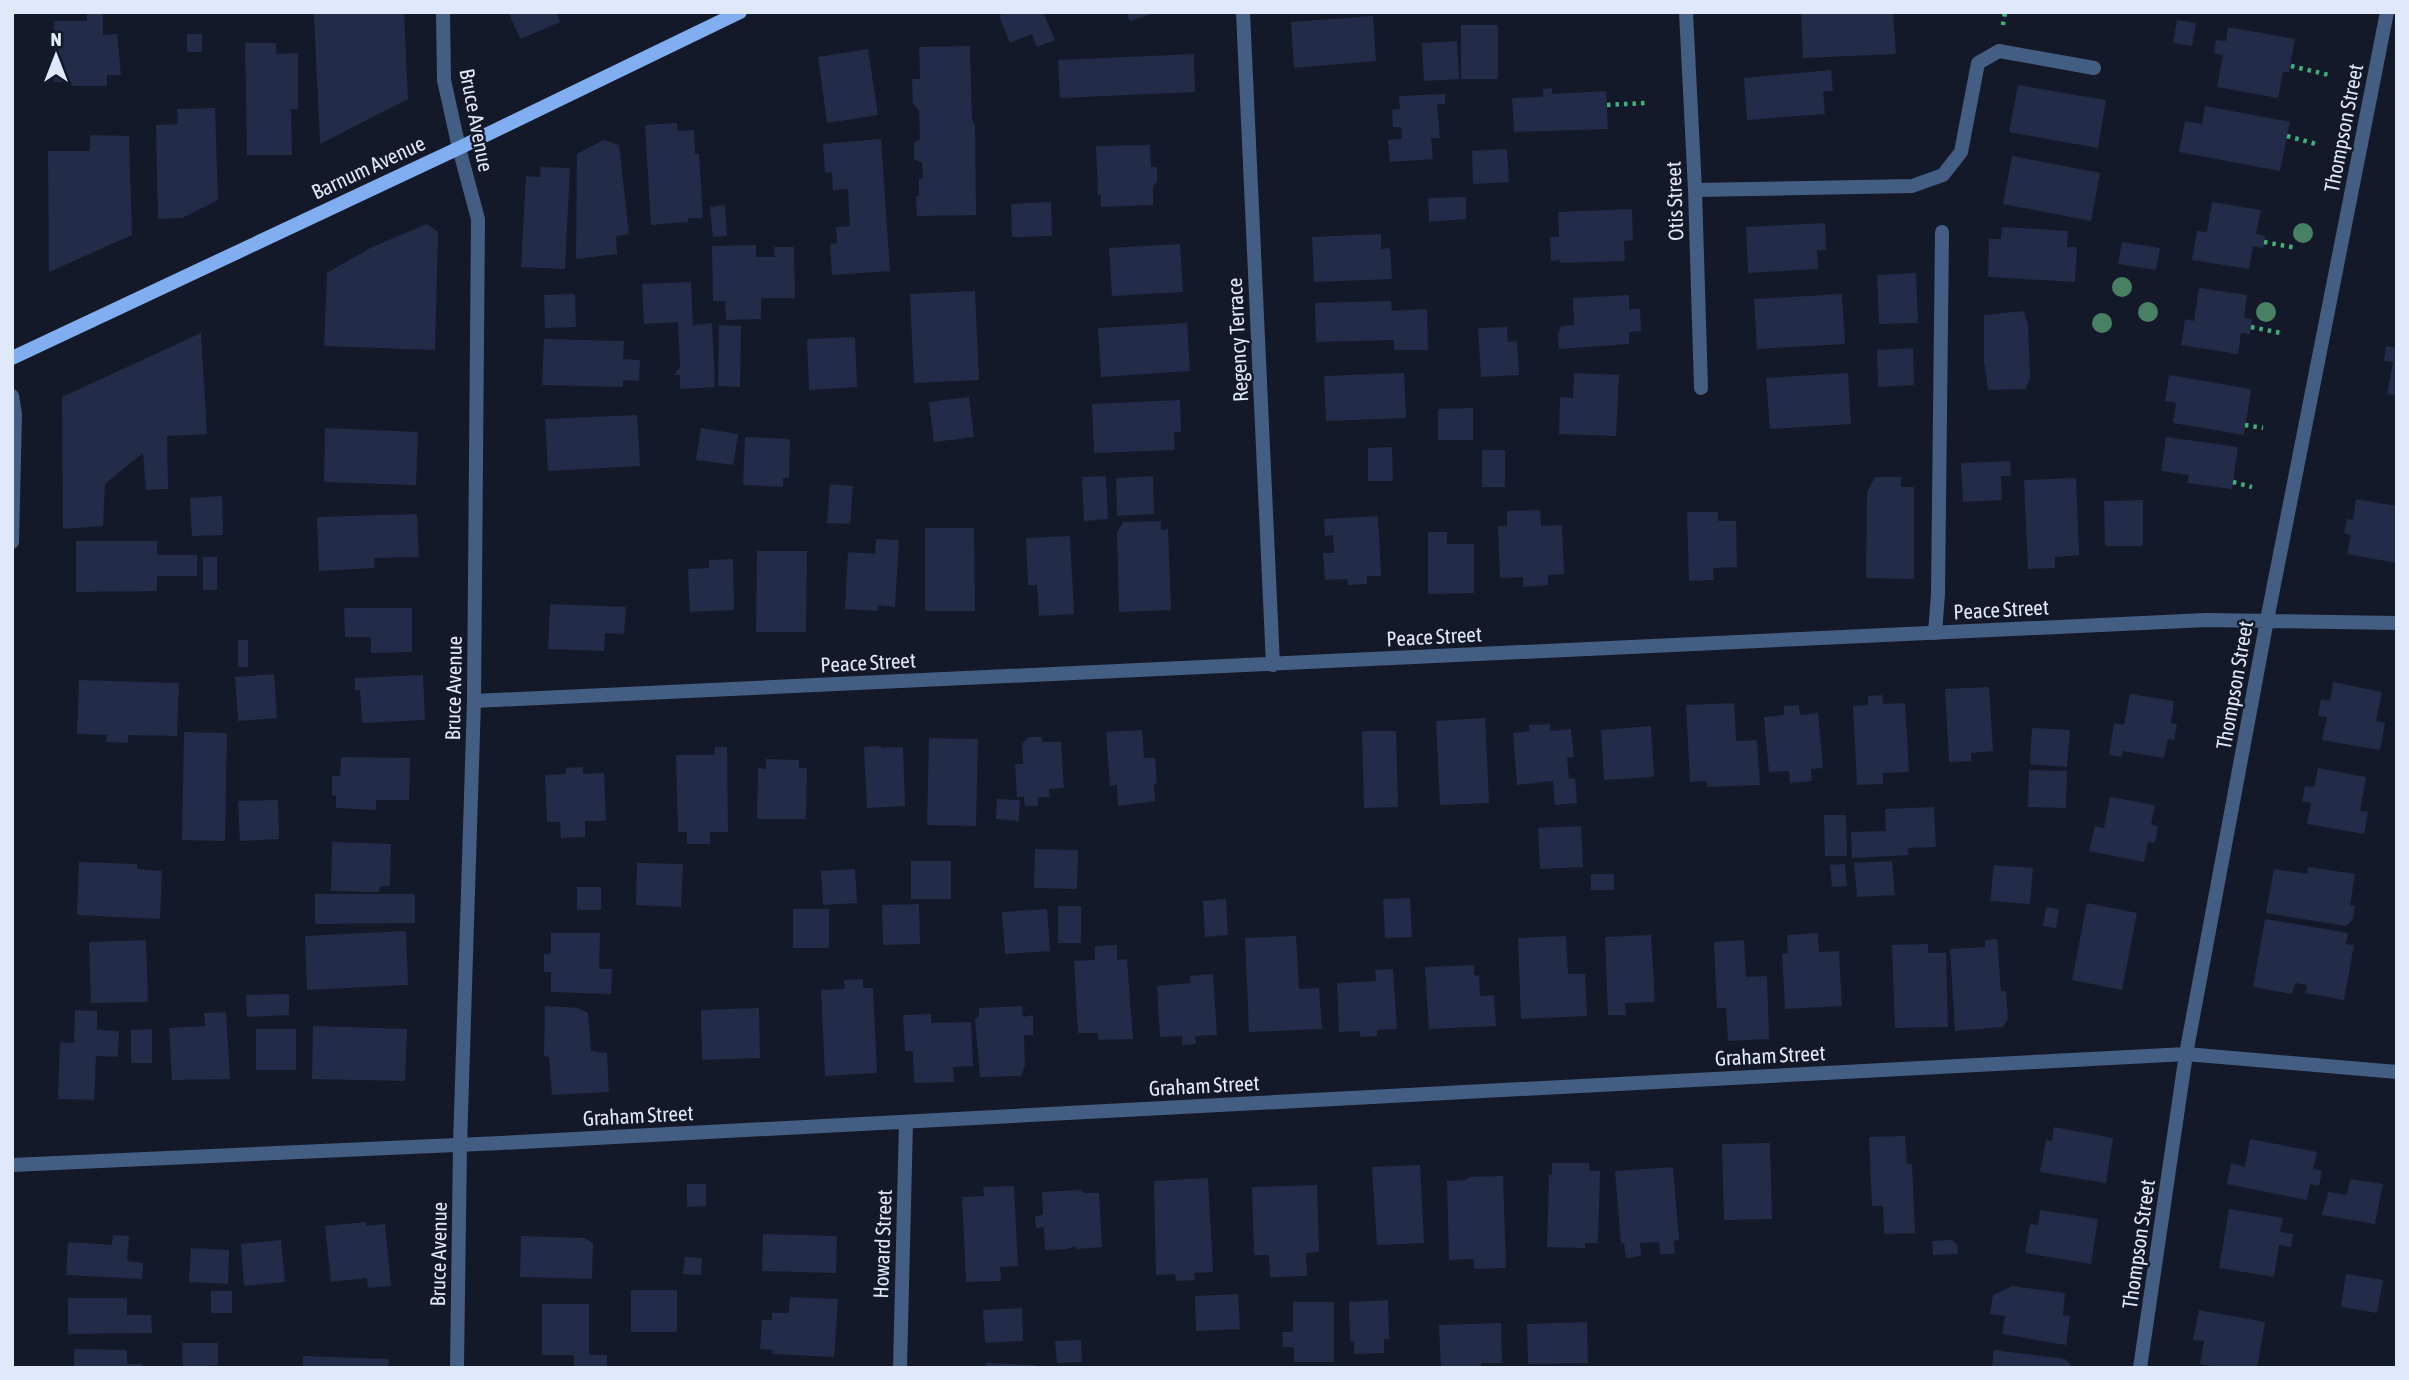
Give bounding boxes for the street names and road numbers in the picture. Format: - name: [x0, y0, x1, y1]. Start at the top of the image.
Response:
- street label: Thompson Street: [2319, 62, 2367, 194]
- street label: Bruce Avenue: [455, 66, 499, 174]
- street label: Barnum Avenue: [307, 130, 429, 204]
- street label: Otis Street: [1661, 161, 1687, 241]
- street label: Regency Terrace: [1222, 277, 1252, 403]
- street label: Peace Street: [1953, 595, 2049, 623]
- street label: Thompson Street: [2211, 619, 2257, 751]
- street label: Peace Street: [1386, 622, 1482, 650]
- street label: Bruce Avenue: [440, 635, 466, 741]
- street label: Peace Street: [820, 648, 916, 676]
- street label: Graham Street: [1714, 1040, 1826, 1070]
- street label: Graham Street: [1148, 1070, 1260, 1100]
- street label: Graham Street: [582, 1100, 694, 1130]
- street label: Thompson Street: [2117, 1178, 2159, 1310]
- street label: Howard Street: [868, 1189, 896, 1299]
- street label: Bruce Avenue: [425, 1201, 451, 1307]

